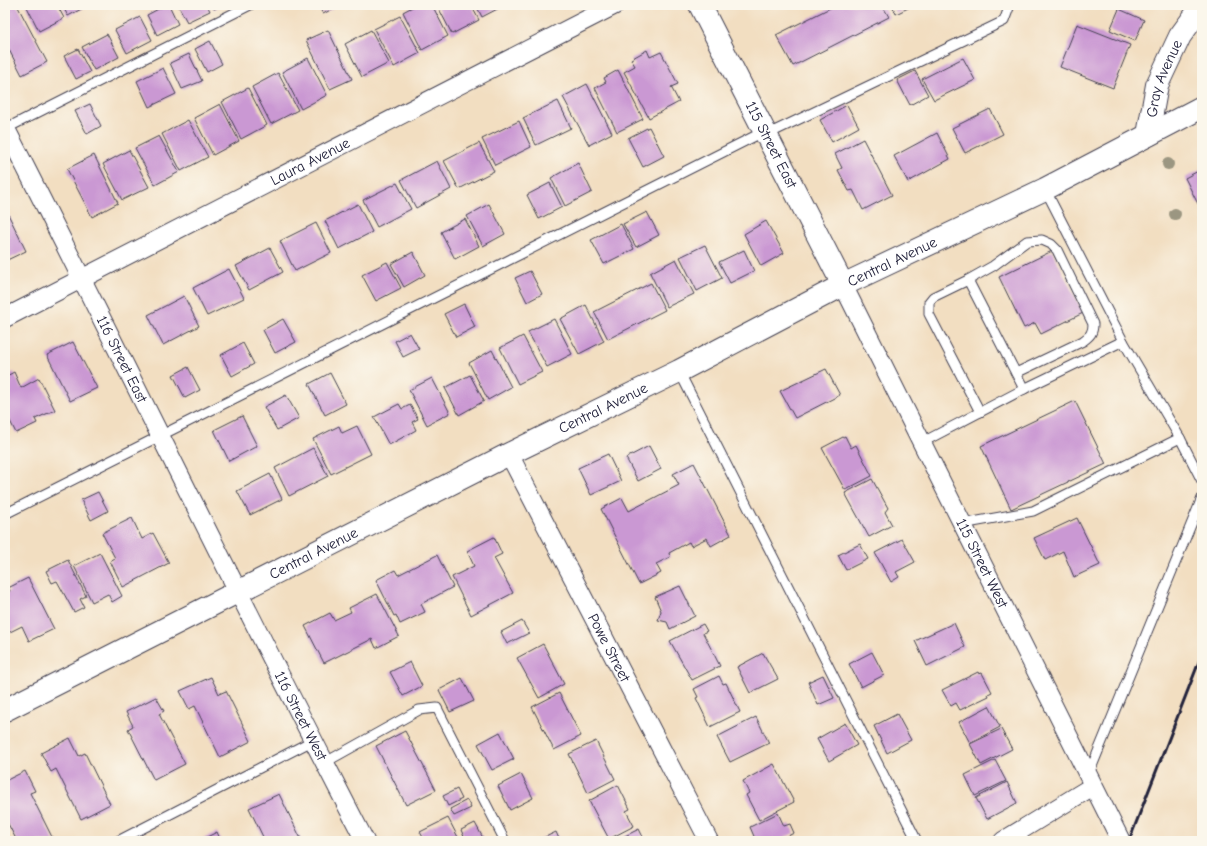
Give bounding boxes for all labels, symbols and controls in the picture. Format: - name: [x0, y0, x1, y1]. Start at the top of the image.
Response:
- street label: Gray Avenue: [1142, 36, 1186, 119]
- street label: 115 Street East: [742, 98, 801, 192]
- street label: Laura Avenue: [267, 133, 353, 189]
- street label: Central Avenue: [845, 233, 940, 291]
- street label: 116 Street East: [93, 313, 152, 406]
- street label: Central Avenue: [556, 379, 651, 437]
- street label: 115 Street West: [952, 515, 1012, 612]
- street label: Central Avenue: [266, 523, 361, 583]
- street label: Powe Street: [584, 610, 634, 685]
- street label: 116 Street West: [271, 668, 331, 764]

